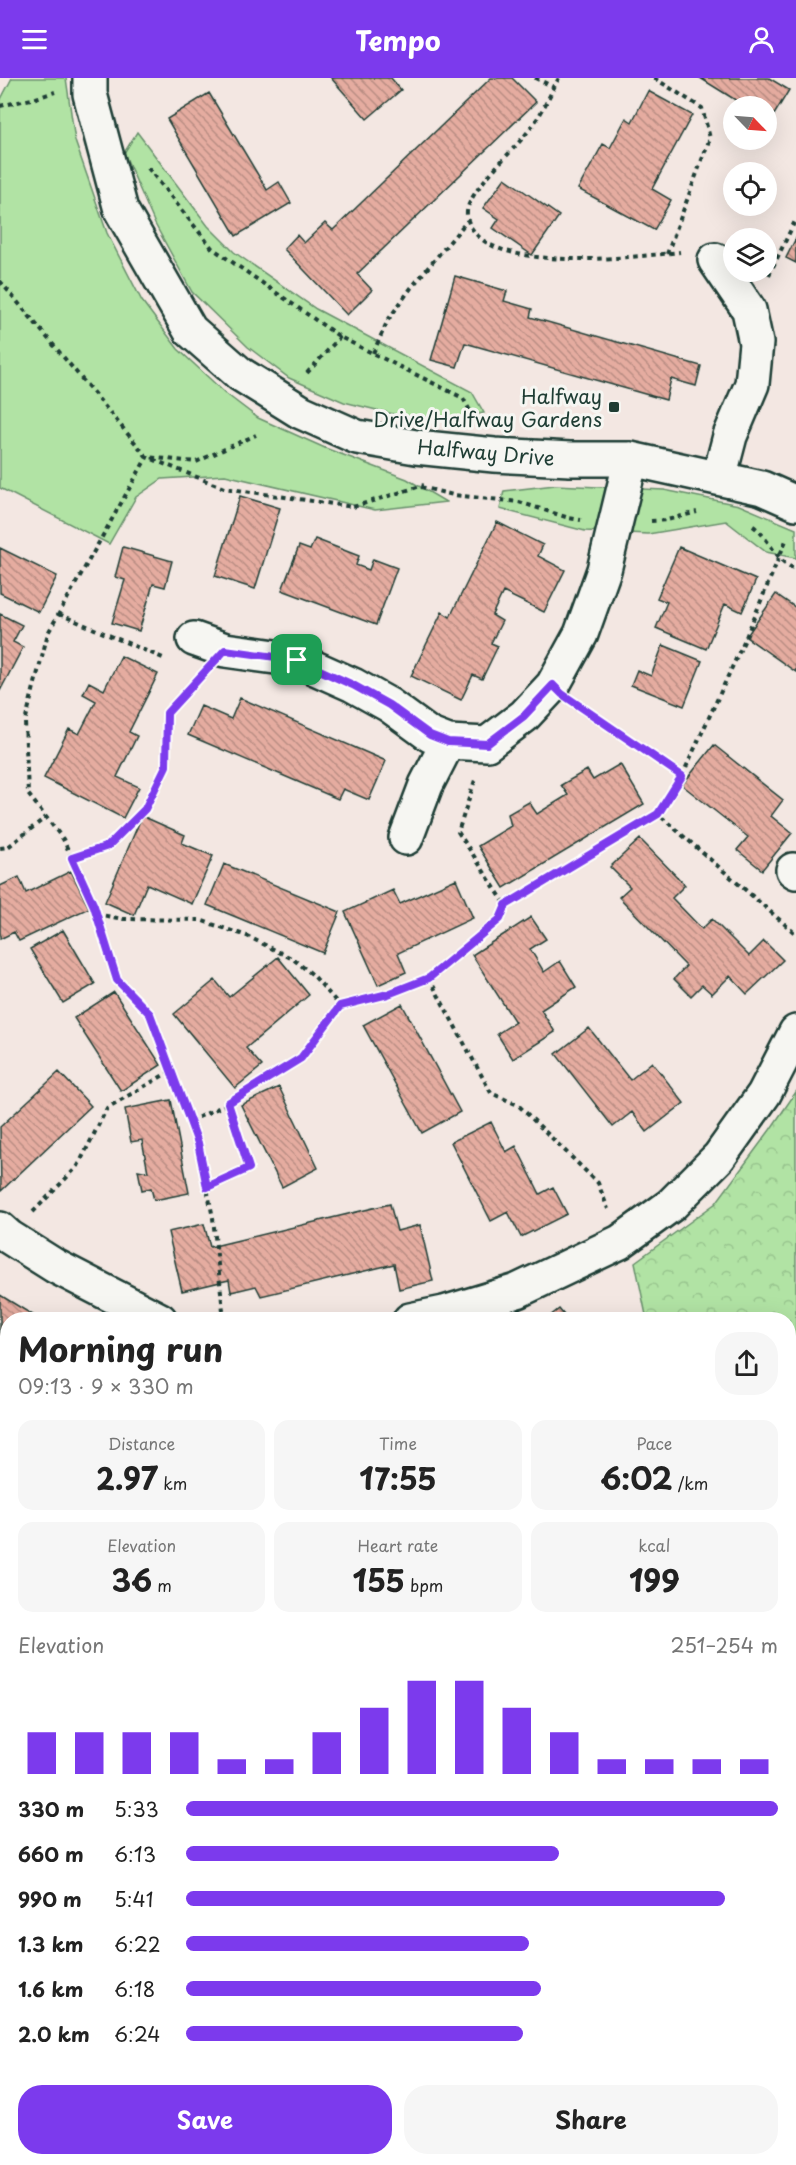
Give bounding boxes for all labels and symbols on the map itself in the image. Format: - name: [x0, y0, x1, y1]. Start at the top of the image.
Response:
- north arrow: [723, 96, 777, 150]
- place label: Halfway Drive/Halfway Gardens: [374, 381, 602, 434]
- marker: Halfway Drive/Halfway Gardens: [607, 400, 621, 414]
- street label: Halfway Drive: [416, 431, 556, 473]
- pin: [271, 634, 322, 685]

